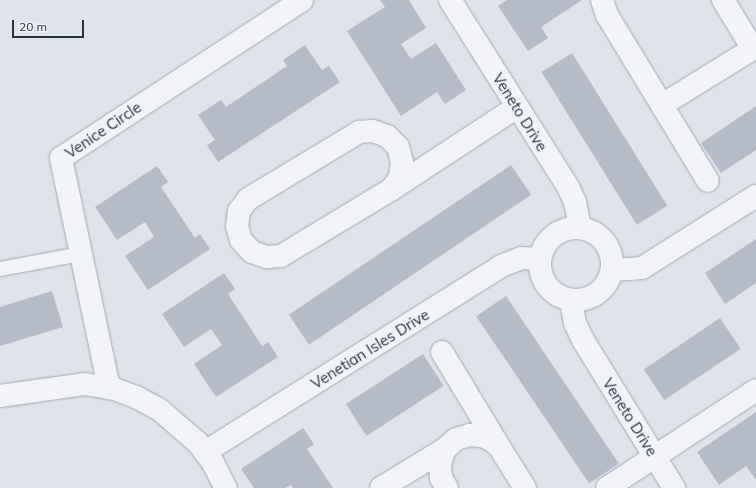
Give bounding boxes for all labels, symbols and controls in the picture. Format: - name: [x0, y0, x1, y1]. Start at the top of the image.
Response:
- scale bar: [14, 12, 86, 38]
- text: 20 m: [19, 19, 47, 34]
- street label: Veneto Drive: [489, 70, 551, 154]
- street label: Venice Circle: [62, 98, 144, 162]
- street label: Venetian Isles Drive: [308, 305, 432, 393]
- street label: Veneto Drive: [599, 375, 661, 459]

